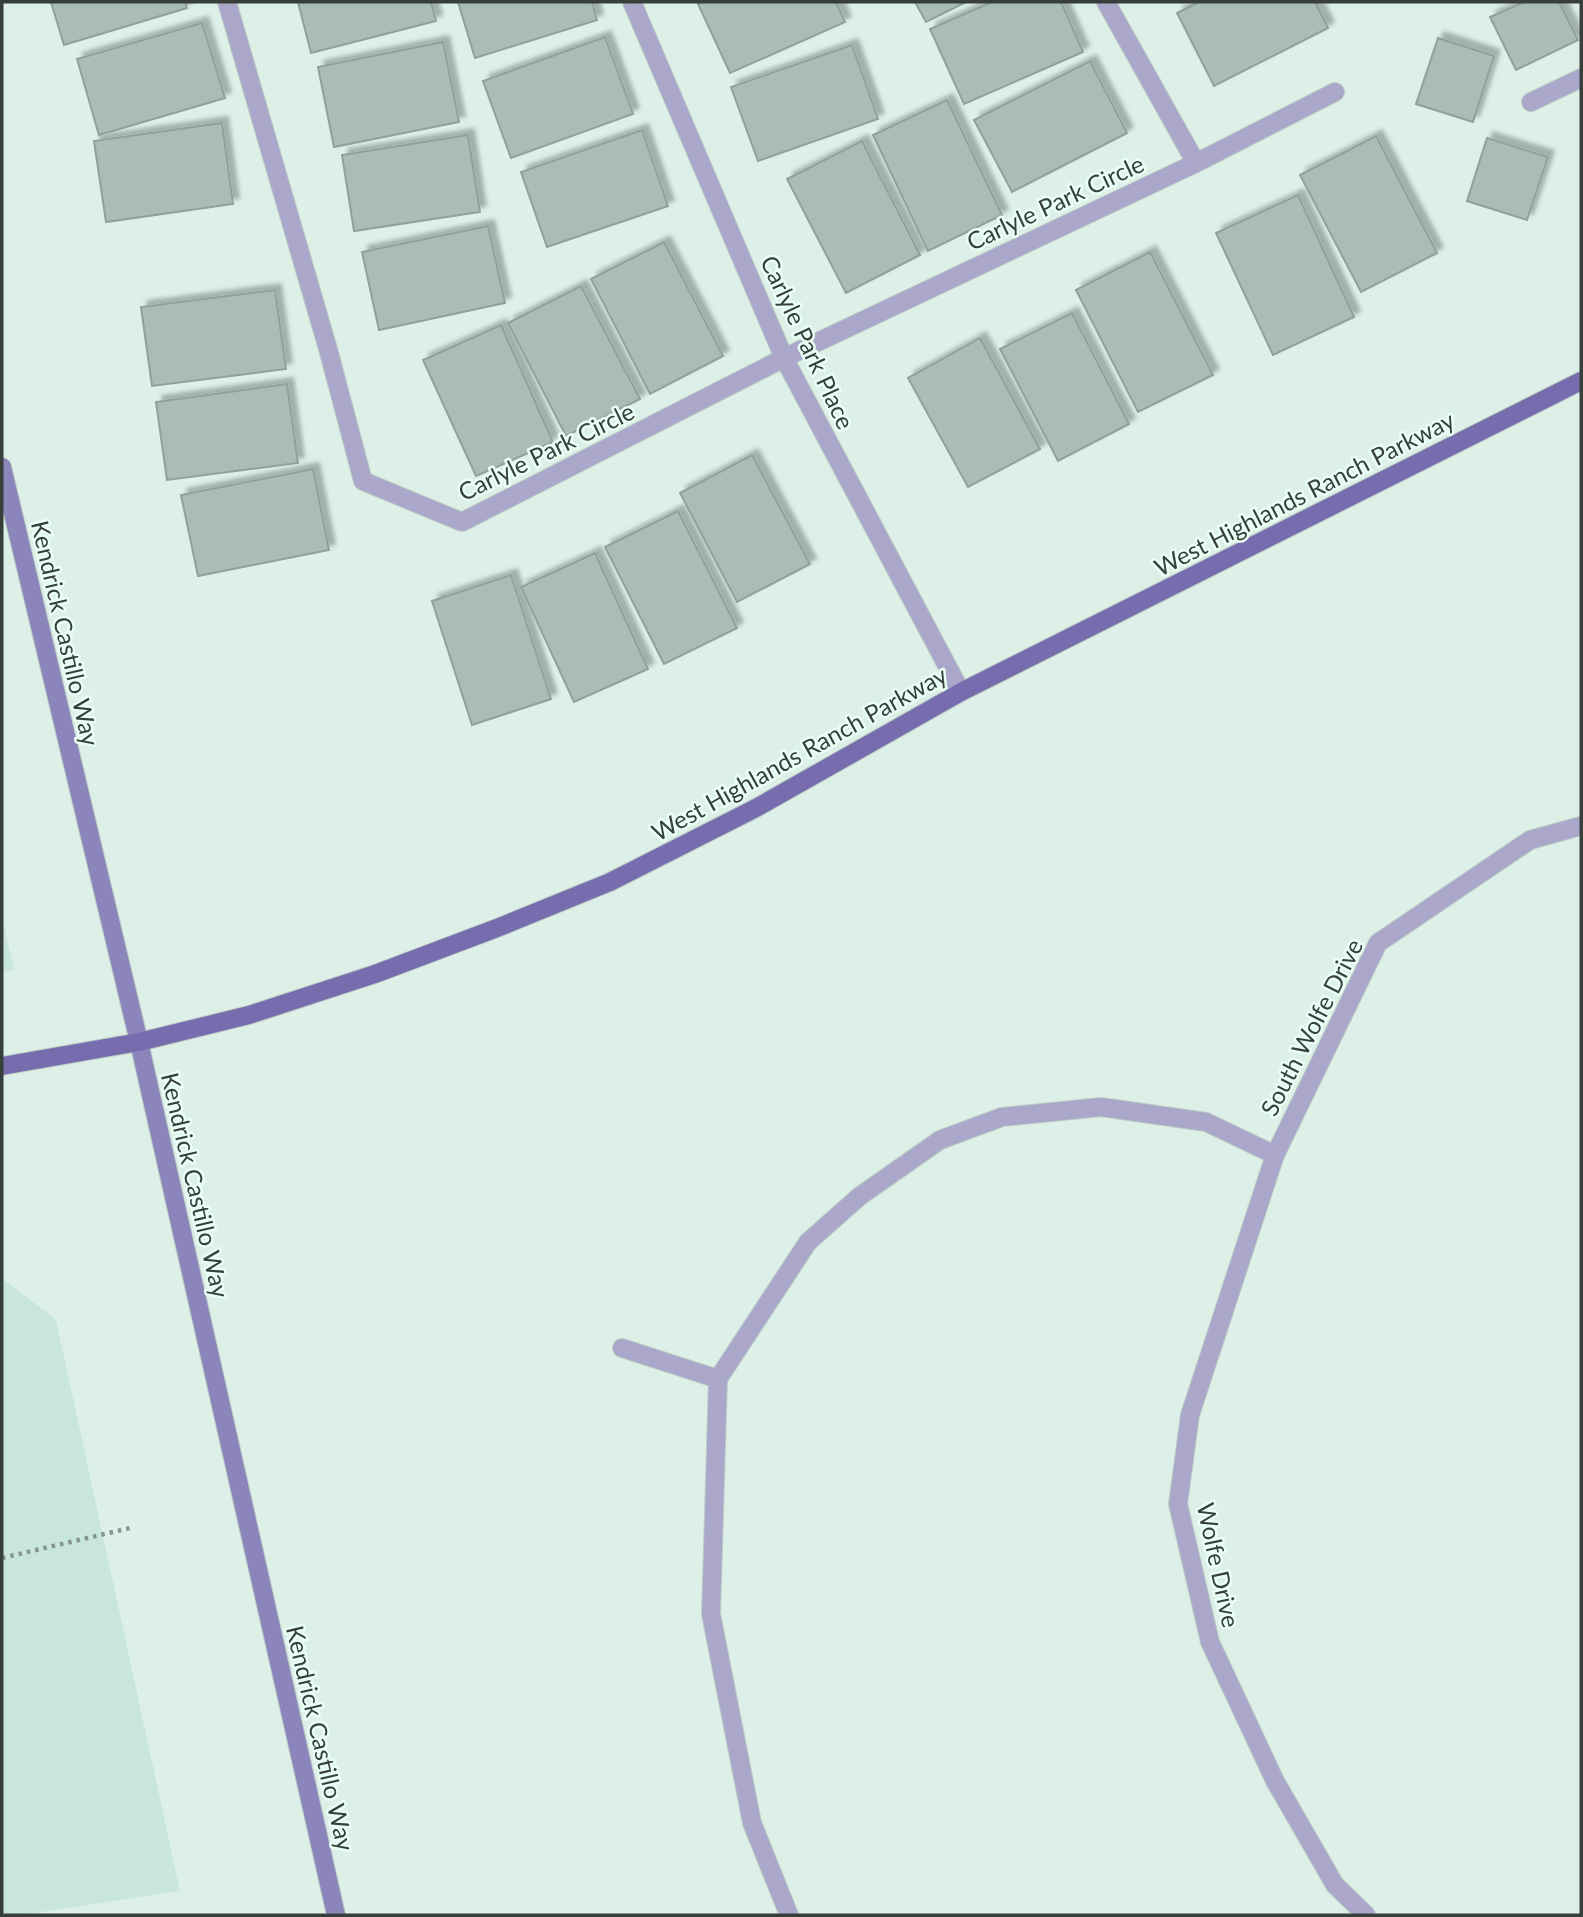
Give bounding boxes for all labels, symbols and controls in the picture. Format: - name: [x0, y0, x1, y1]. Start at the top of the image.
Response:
- street label: Carlyle Park Circle: [962, 148, 1148, 256]
- street label: Carlyle Park Place: [755, 251, 861, 433]
- street label: Carlyle Park Circle: [453, 396, 639, 506]
- street label: West Highlands Ranch Parkway: [1149, 404, 1459, 581]
- street label: Kendrick Castillo Way: [26, 518, 106, 749]
- street label: West Highlands Ranch Parkway: [646, 659, 952, 846]
- street label: South Wolfe Drive: [1254, 934, 1368, 1120]
- street label: Kendrick Castillo Way: [156, 1070, 236, 1301]
- street label: Wolfe Drive: [1192, 1500, 1246, 1630]
- street label: Kendrick Castillo Way: [281, 1623, 361, 1854]

